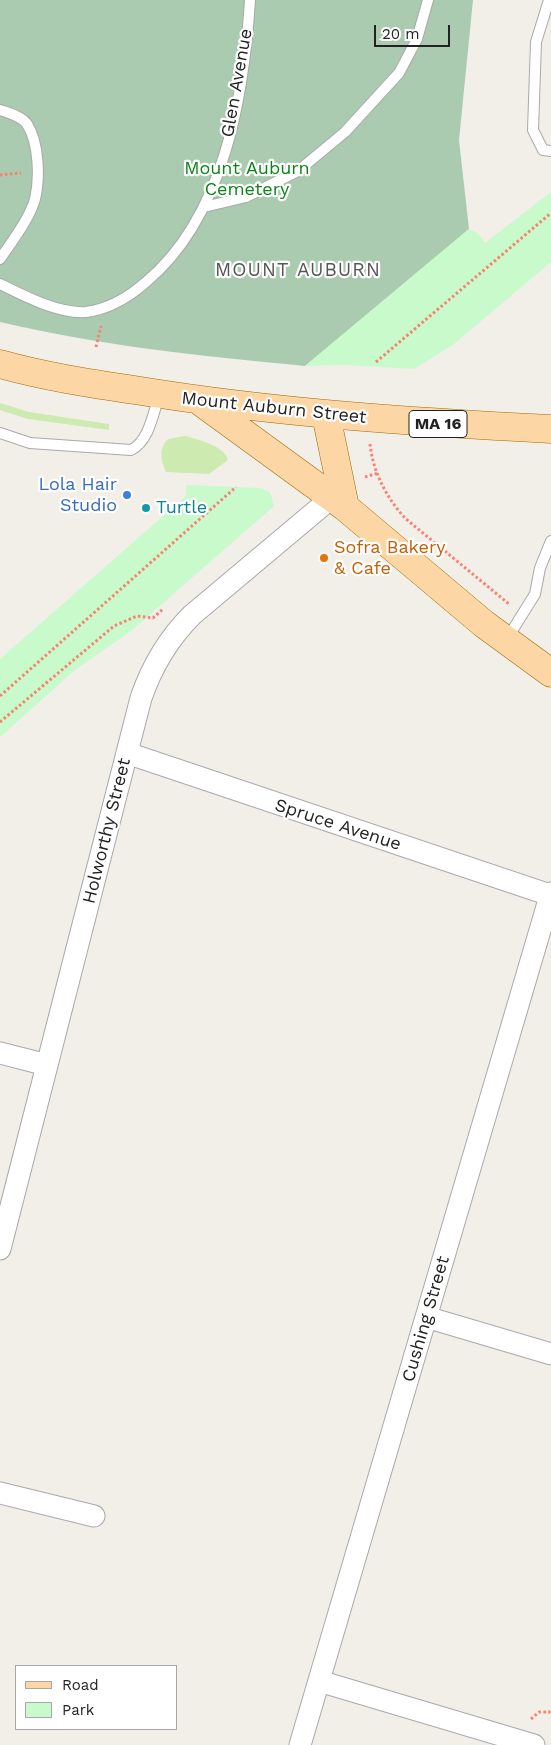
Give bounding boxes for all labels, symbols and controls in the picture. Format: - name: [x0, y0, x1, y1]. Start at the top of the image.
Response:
- scale bar: [376, 15, 452, 47]
- text: 20 m: [382, 25, 420, 43]
- street label: Glen Avenue: [217, 27, 257, 139]
- park label: Mount Auburn Cemetery: [184, 158, 310, 200]
- district label: MOUNT AUBURN: [214, 259, 382, 281]
- street label: Mount Auburn Street: [180, 388, 368, 428]
- road number: MA 16: [409, 410, 467, 438]
- place label: Lola Hair Studio: [38, 474, 117, 516]
- marker: Lola Hair Studio: [121, 489, 133, 501]
- place label: Turtle: [156, 497, 207, 519]
- marker: Turtle: [140, 502, 152, 514]
- place label: Sofra Bakery & Cafe: [334, 537, 446, 580]
- marker: Sofra Bakery & Cafe: [318, 552, 330, 564]
- street label: Holworthy Street: [78, 756, 136, 906]
- street label: Spruce Avenue: [272, 794, 404, 856]
- street label: Cushing Street: [398, 1254, 454, 1384]
- legend: [15, 1665, 178, 1730]
- text: Road: [62, 1676, 99, 1694]
- text: Park: [62, 1701, 94, 1719]

